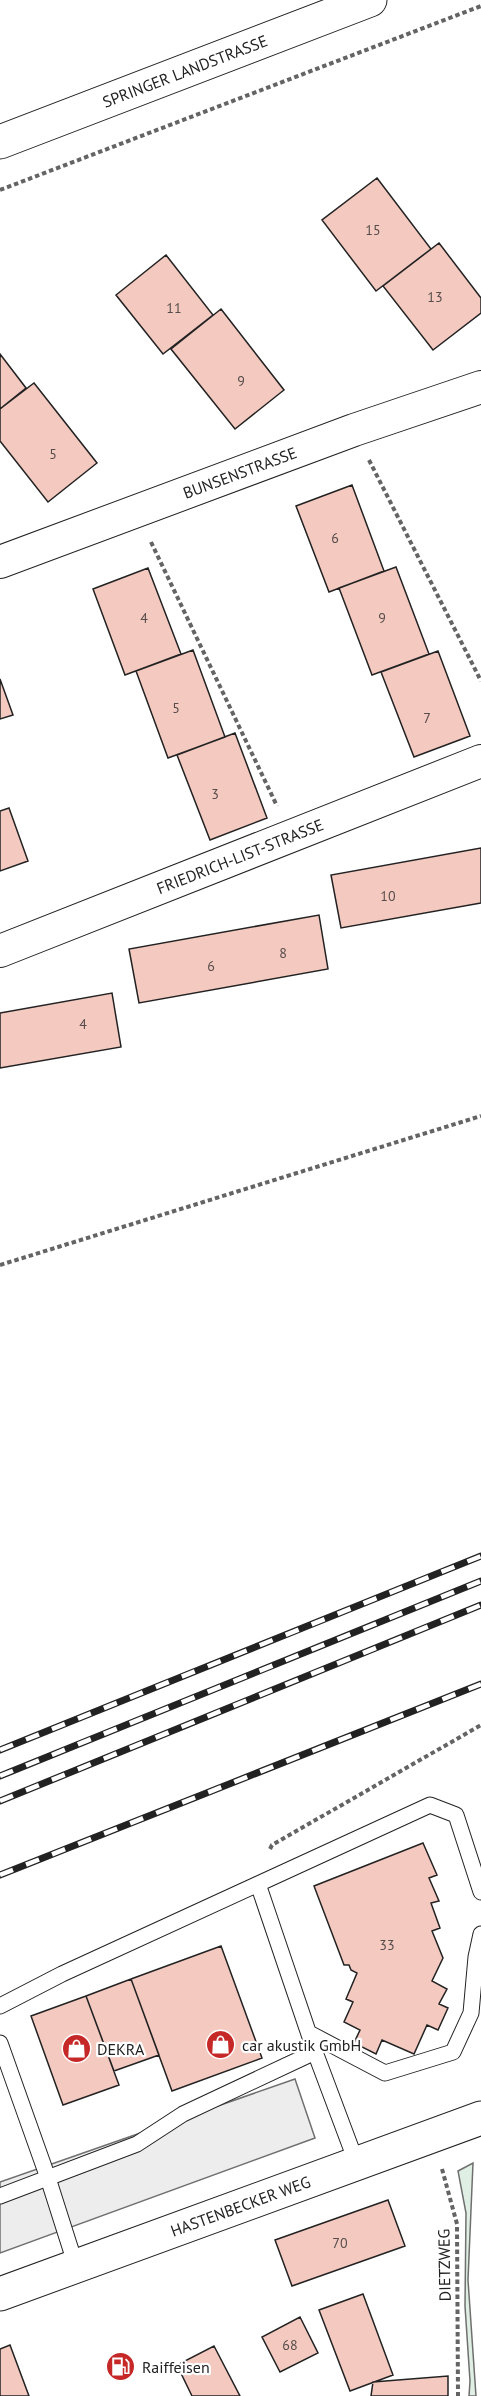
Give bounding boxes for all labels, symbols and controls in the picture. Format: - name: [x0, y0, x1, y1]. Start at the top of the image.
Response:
- street label: SPRINGER LANDSTRASSE: [100, 30, 270, 112]
- house number: 15: [365, 221, 381, 239]
- house number: 13: [427, 288, 443, 306]
- house number: 11: [166, 299, 182, 317]
- house number: 9: [237, 372, 245, 390]
- street label: BUNSENSTRASSE: [180, 442, 300, 503]
- house number: 5: [49, 445, 57, 463]
- house number: 6: [331, 529, 339, 547]
- house number: 4: [140, 609, 148, 627]
- house number: 9: [378, 609, 386, 627]
- house number: 5: [172, 699, 180, 717]
- house number: 7: [423, 709, 431, 727]
- house number: 3: [211, 785, 219, 803]
- street label: FRIEDRICH-LIST-STRASSE: [154, 814, 326, 898]
- house number: 10: [380, 887, 396, 905]
- house number: 8: [279, 944, 287, 962]
- house number: 6: [207, 957, 215, 975]
- house number: 4: [79, 1015, 87, 1033]
- house number: 33: [379, 1936, 395, 1954]
- shop icon: car akustik GmbH: [205, 2029, 237, 2061]
- shop icon: DEKRA: [60, 2033, 92, 2065]
- place label: car akustik GmbH: [242, 2035, 361, 2055]
- place label: DEKRA: [97, 2039, 145, 2059]
- street label: HASTENBECKER WEG: [168, 2171, 313, 2241]
- street label: DIETZWEG: [433, 2229, 455, 2301]
- house number: 70: [332, 2234, 348, 2252]
- house number: 68: [282, 2336, 298, 2354]
- fuel station icon: Raiffeisen: [105, 2351, 137, 2383]
- place label: Raiffeisen: [142, 2357, 210, 2377]

